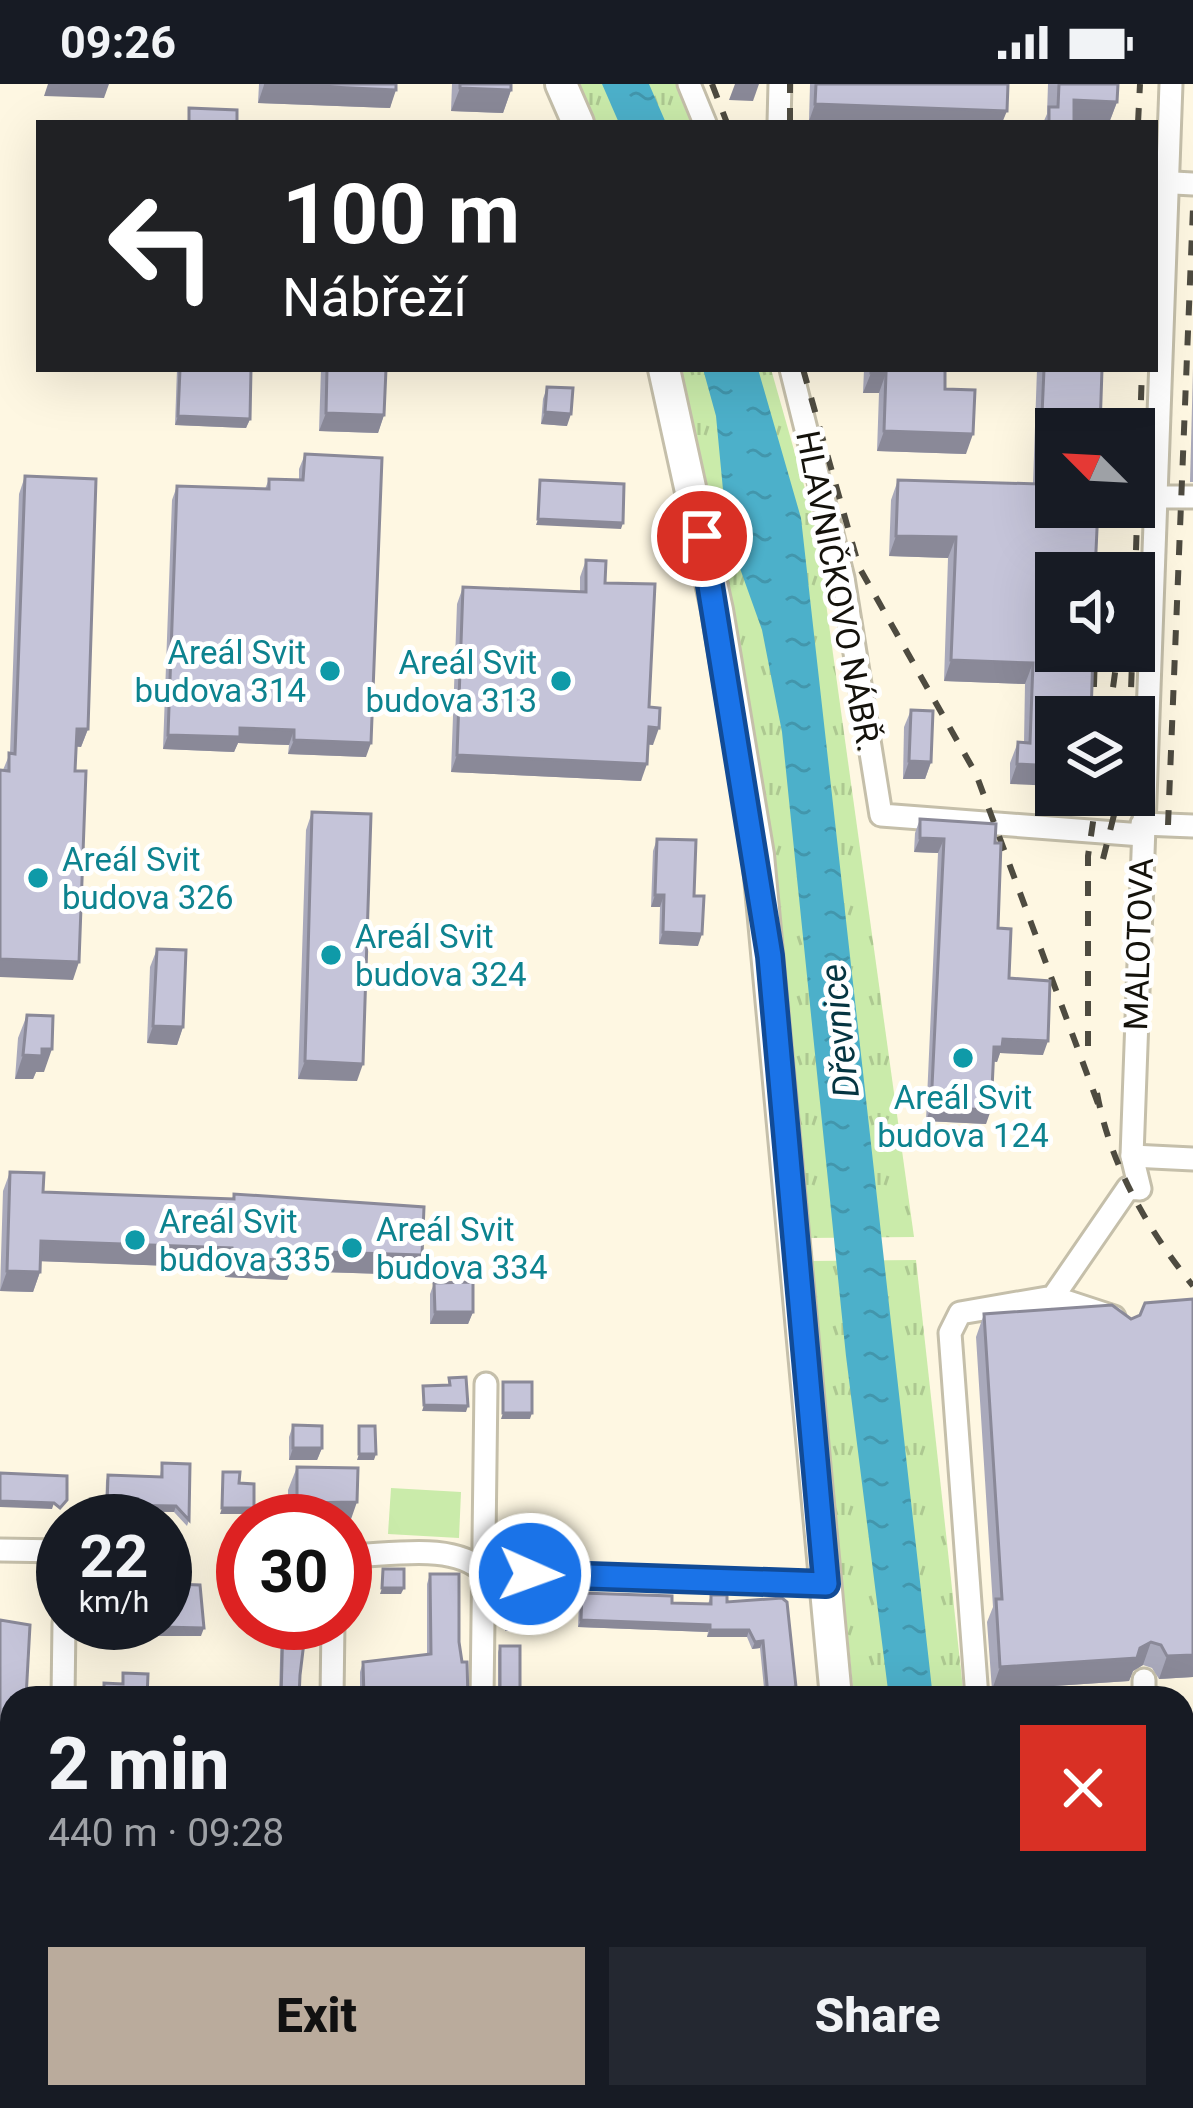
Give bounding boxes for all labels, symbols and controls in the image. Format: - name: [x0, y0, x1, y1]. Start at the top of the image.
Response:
- text: 09:26: [60, 16, 176, 69]
- text: 100 m: [282, 165, 520, 264]
- icon: left: [84, 168, 240, 324]
- text: Nábřeží: [282, 266, 467, 329]
- north arrow: [1035, 408, 1155, 528]
- map controls: [1035, 408, 1155, 816]
- street label: HLAVNIČKOVO NÁBŘ.: [788, 427, 889, 755]
- pin: [651, 485, 753, 587]
- icon: arrive: [669, 503, 735, 569]
- button: sound: [1035, 552, 1155, 672]
- place label: Areál Svit budova 314: [135, 633, 306, 710]
- place label: Areál Svit budova 313: [366, 643, 537, 720]
- marker: Areál Svit budova 314: [317, 658, 343, 684]
- marker: Areál Svit budova 313: [548, 668, 574, 694]
- button: layers: [1035, 696, 1155, 816]
- place label: Areál Svit budova 326: [62, 840, 233, 917]
- street label: MALOTOVA: [1116, 857, 1161, 1031]
- marker: Areál Svit budova 326: [25, 865, 51, 891]
- place label: Areál Svit budova 324: [355, 917, 526, 994]
- marker: Areál Svit budova 324: [318, 942, 344, 968]
- water label: Dřevnice: [812, 962, 868, 1100]
- marker: Areál Svit budova 124: [950, 1045, 976, 1071]
- place label: Areál Svit budova 124: [877, 1078, 1049, 1155]
- place label: Areál Svit budova 335: [159, 1202, 330, 1279]
- place label: Areál Svit budova 334: [376, 1210, 547, 1287]
- marker: Areál Svit budova 335: [122, 1227, 148, 1253]
- marker: Areál Svit budova 334: [339, 1235, 365, 1261]
- speed limit sign: 30: [216, 1494, 372, 1650]
- position arrow: [467, 1511, 593, 1637]
- text: 22: [80, 1521, 148, 1592]
- text: km/h: [79, 1584, 149, 1619]
- text: 2 min: [48, 1722, 230, 1807]
- button: close: [1020, 1725, 1146, 1851]
- text: 440 m · 09:28: [48, 1810, 284, 1856]
- button: Exit: [48, 1947, 585, 2085]
- button: Share: [609, 1947, 1146, 2085]

